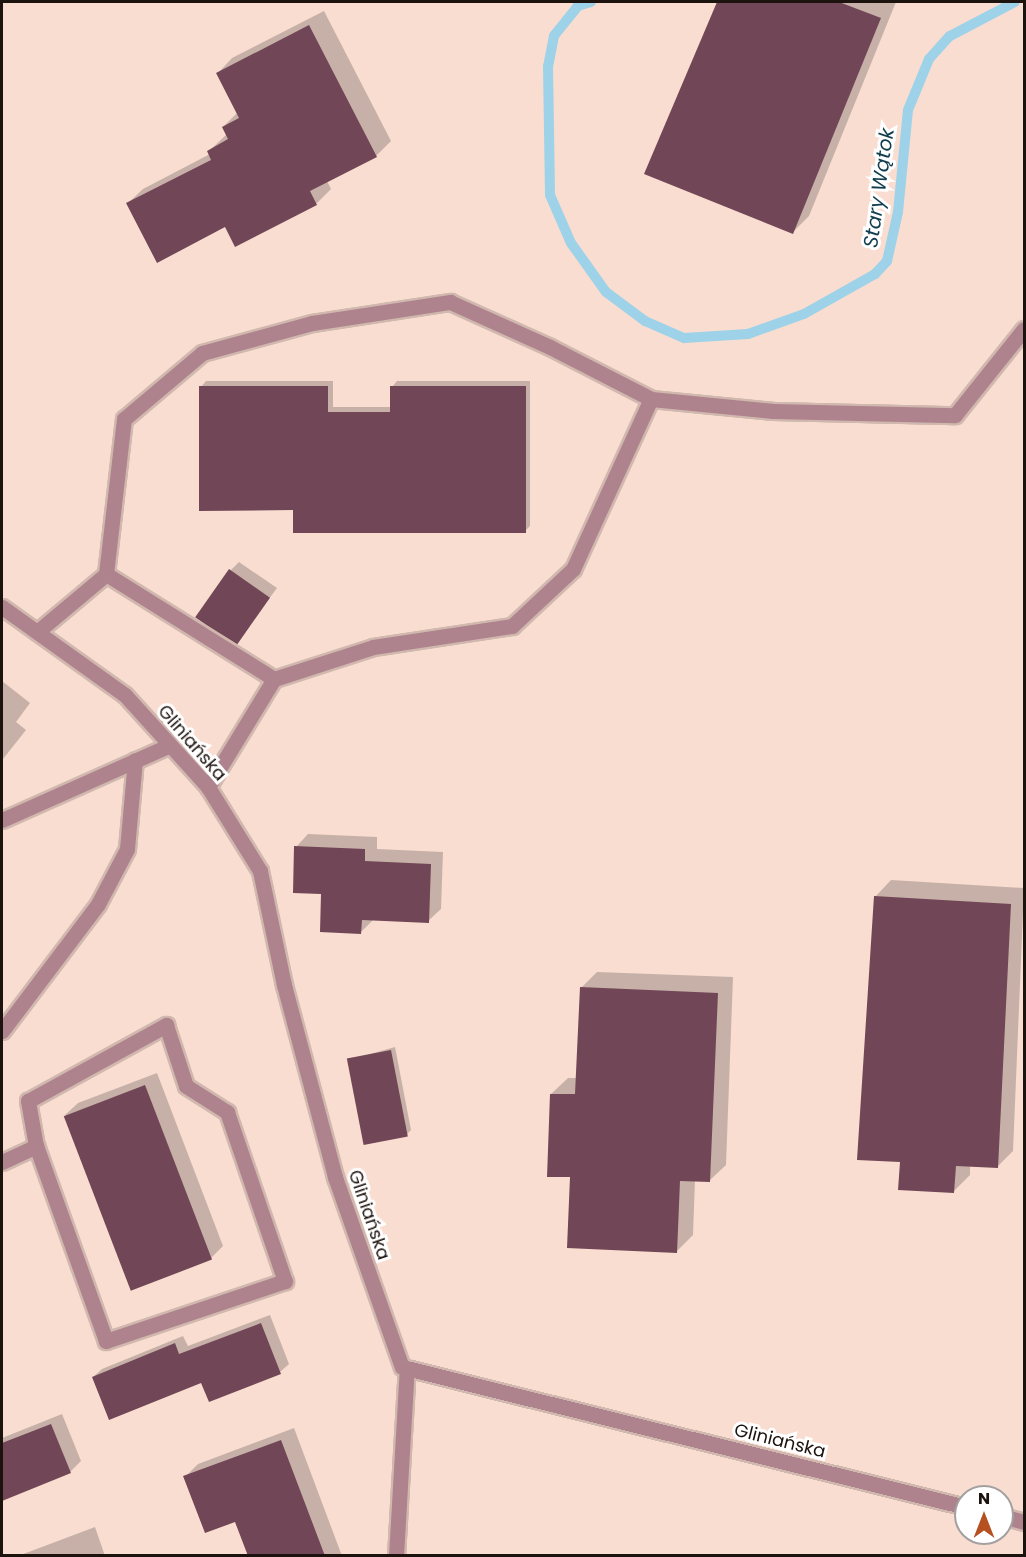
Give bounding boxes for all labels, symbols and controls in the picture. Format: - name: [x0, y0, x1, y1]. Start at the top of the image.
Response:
- water label: Stary Wątok: [859, 127, 899, 249]
- street label: Gliniańska: [153, 701, 231, 785]
- street label: Gliniańska: [344, 1167, 394, 1263]
- street label: Gliniańska: [732, 1419, 828, 1463]
- north arrow: [954, 1485, 1014, 1545]
- text: N: [978, 1487, 990, 1510]

